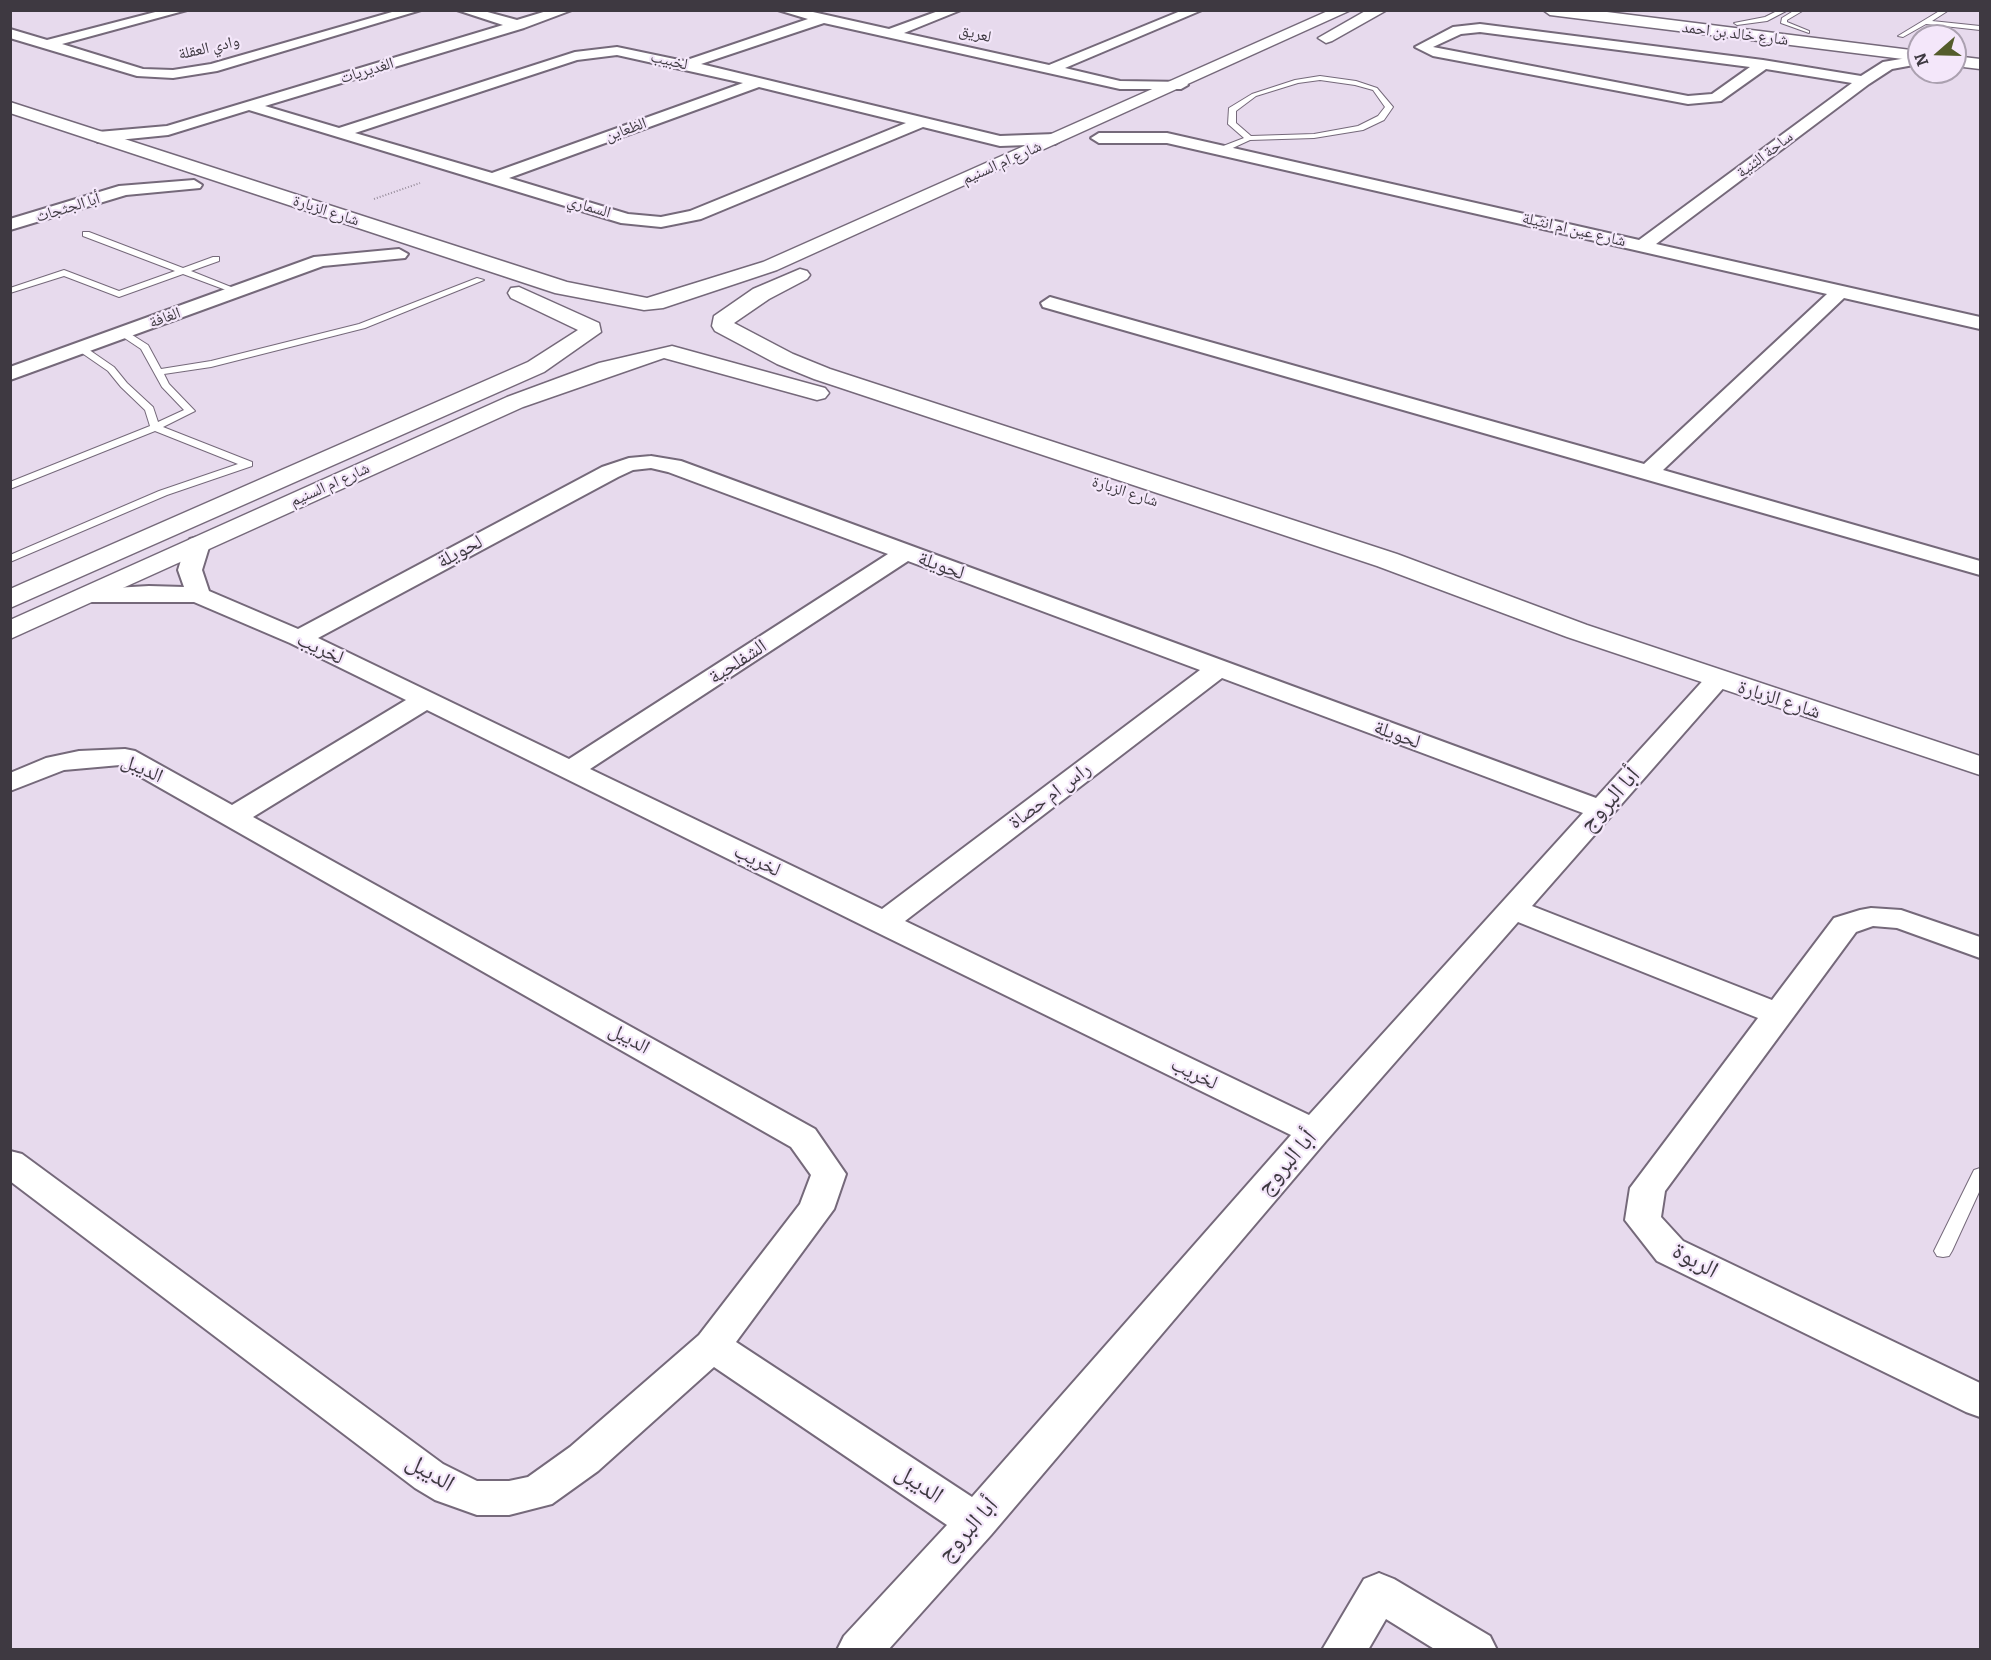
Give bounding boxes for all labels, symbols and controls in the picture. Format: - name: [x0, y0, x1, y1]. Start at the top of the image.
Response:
- street label: شارع خالد بن احمد: [1681, 18, 1789, 50]
- street label: لعريق: [957, 21, 993, 47]
- north arrow: [1907, 24, 1967, 84]
- street label: وادي العقلة: [177, 32, 241, 64]
- street label: لخبيب: [649, 47, 689, 75]
- text: N: [1910, 51, 1933, 69]
- street label: الغديريات: [338, 54, 396, 88]
- street label: الظعاين: [603, 114, 649, 146]
- street label: ساحة الثنية: [1733, 128, 1797, 182]
- street label: شارع ام السنيم: [959, 137, 1045, 189]
- street label: أبا الجثجاث: [34, 189, 102, 227]
- street label: شارع الزبارة: [290, 191, 362, 231]
- street label: السماري: [565, 191, 613, 223]
- street label: شارع عين ام انثيلة: [1520, 209, 1628, 251]
- street label: الغافة: [147, 304, 183, 332]
- street label: شارع ام السنيم: [287, 459, 373, 511]
- street label: شارع الزبارة: [1089, 472, 1161, 512]
- street label: لحويلة: [433, 530, 487, 574]
- street label: لحويلة: [914, 547, 968, 585]
- street label: لخريب: [293, 628, 347, 670]
- street label: الشفلحية: [704, 634, 772, 690]
- street label: شارع الزبارة: [1735, 675, 1823, 725]
- street label: لحويلة: [1370, 716, 1424, 754]
- street label: الديبل: [117, 749, 167, 789]
- street label: راس ام حصاة: [1004, 757, 1096, 835]
- street label: أبا البروج: [1573, 762, 1647, 838]
- street label: لخريب: [730, 840, 784, 882]
- street label: الديبل: [604, 1018, 654, 1060]
- street label: لخريب: [1167, 1053, 1221, 1095]
- street label: أبا البروج: [1251, 1124, 1323, 1202]
- street label: الربوة: [1667, 1237, 1723, 1285]
- street label: الديبل: [400, 1447, 460, 1499]
- street label: الديبل: [890, 1458, 948, 1510]
- street label: أبا البروج: [931, 1492, 1005, 1568]

